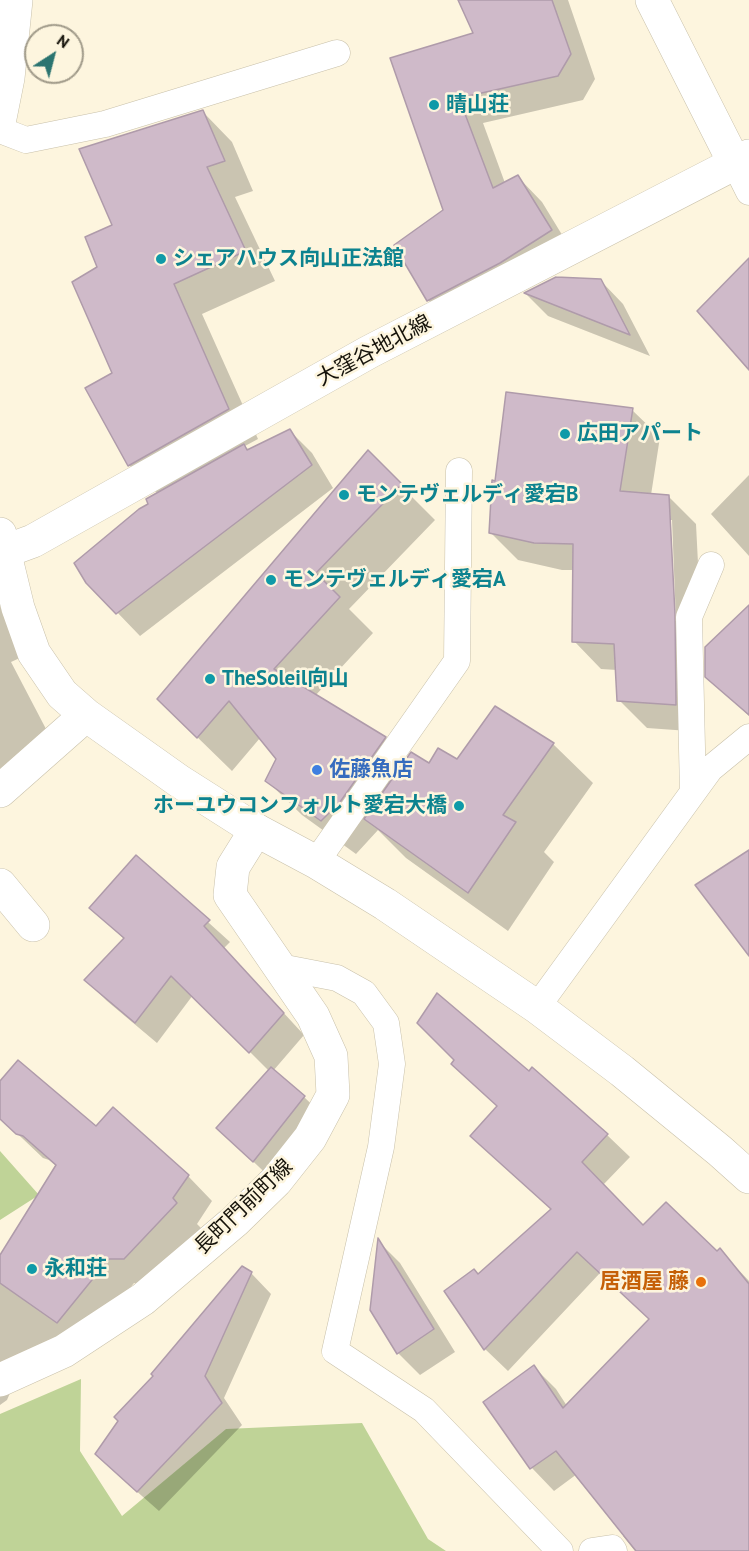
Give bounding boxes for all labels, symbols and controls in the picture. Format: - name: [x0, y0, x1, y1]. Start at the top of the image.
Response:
- north arrow: [24, 24, 84, 84]
- text: N: [53, 30, 74, 52]
- place label: 晴山荘: [446, 92, 509, 118]
- marker: 晴山荘: [427, 98, 441, 112]
- place label: シェアハウス向山正法館: [173, 246, 404, 272]
- marker: シェアハウス向山正法館: [154, 252, 168, 266]
- street label: 大窪谷地北線: [312, 310, 436, 392]
- place label: 広田アパート: [577, 421, 703, 447]
- marker: 広田アパート: [558, 427, 572, 441]
- place label: モンテヴェルディ愛宕B: [356, 482, 578, 508]
- marker: モンテヴェルディ愛宕B: [337, 488, 351, 502]
- place label: モンテヴェルディ愛宕A: [283, 567, 506, 593]
- marker: モンテヴェルディ愛宕A: [264, 573, 278, 587]
- place label: TheSoleil向山: [222, 666, 349, 692]
- marker: TheSoleil向山: [203, 672, 217, 686]
- place label: 佐藤魚店: [329, 757, 413, 783]
- marker: 佐藤魚店: [310, 763, 324, 777]
- place label: ホーユウコンフォルト愛宕大橋: [153, 793, 447, 819]
- marker: ホーユウコンフォルト愛宕大橋: [452, 799, 466, 813]
- street label: 長町門前町線: [190, 1154, 298, 1260]
- place label: 永和荘: [44, 1256, 107, 1282]
- marker: 永和荘: [25, 1262, 39, 1276]
- place label: 居酒屋 藤: [600, 1269, 689, 1295]
- marker: 居酒屋 藤: [694, 1275, 708, 1289]

